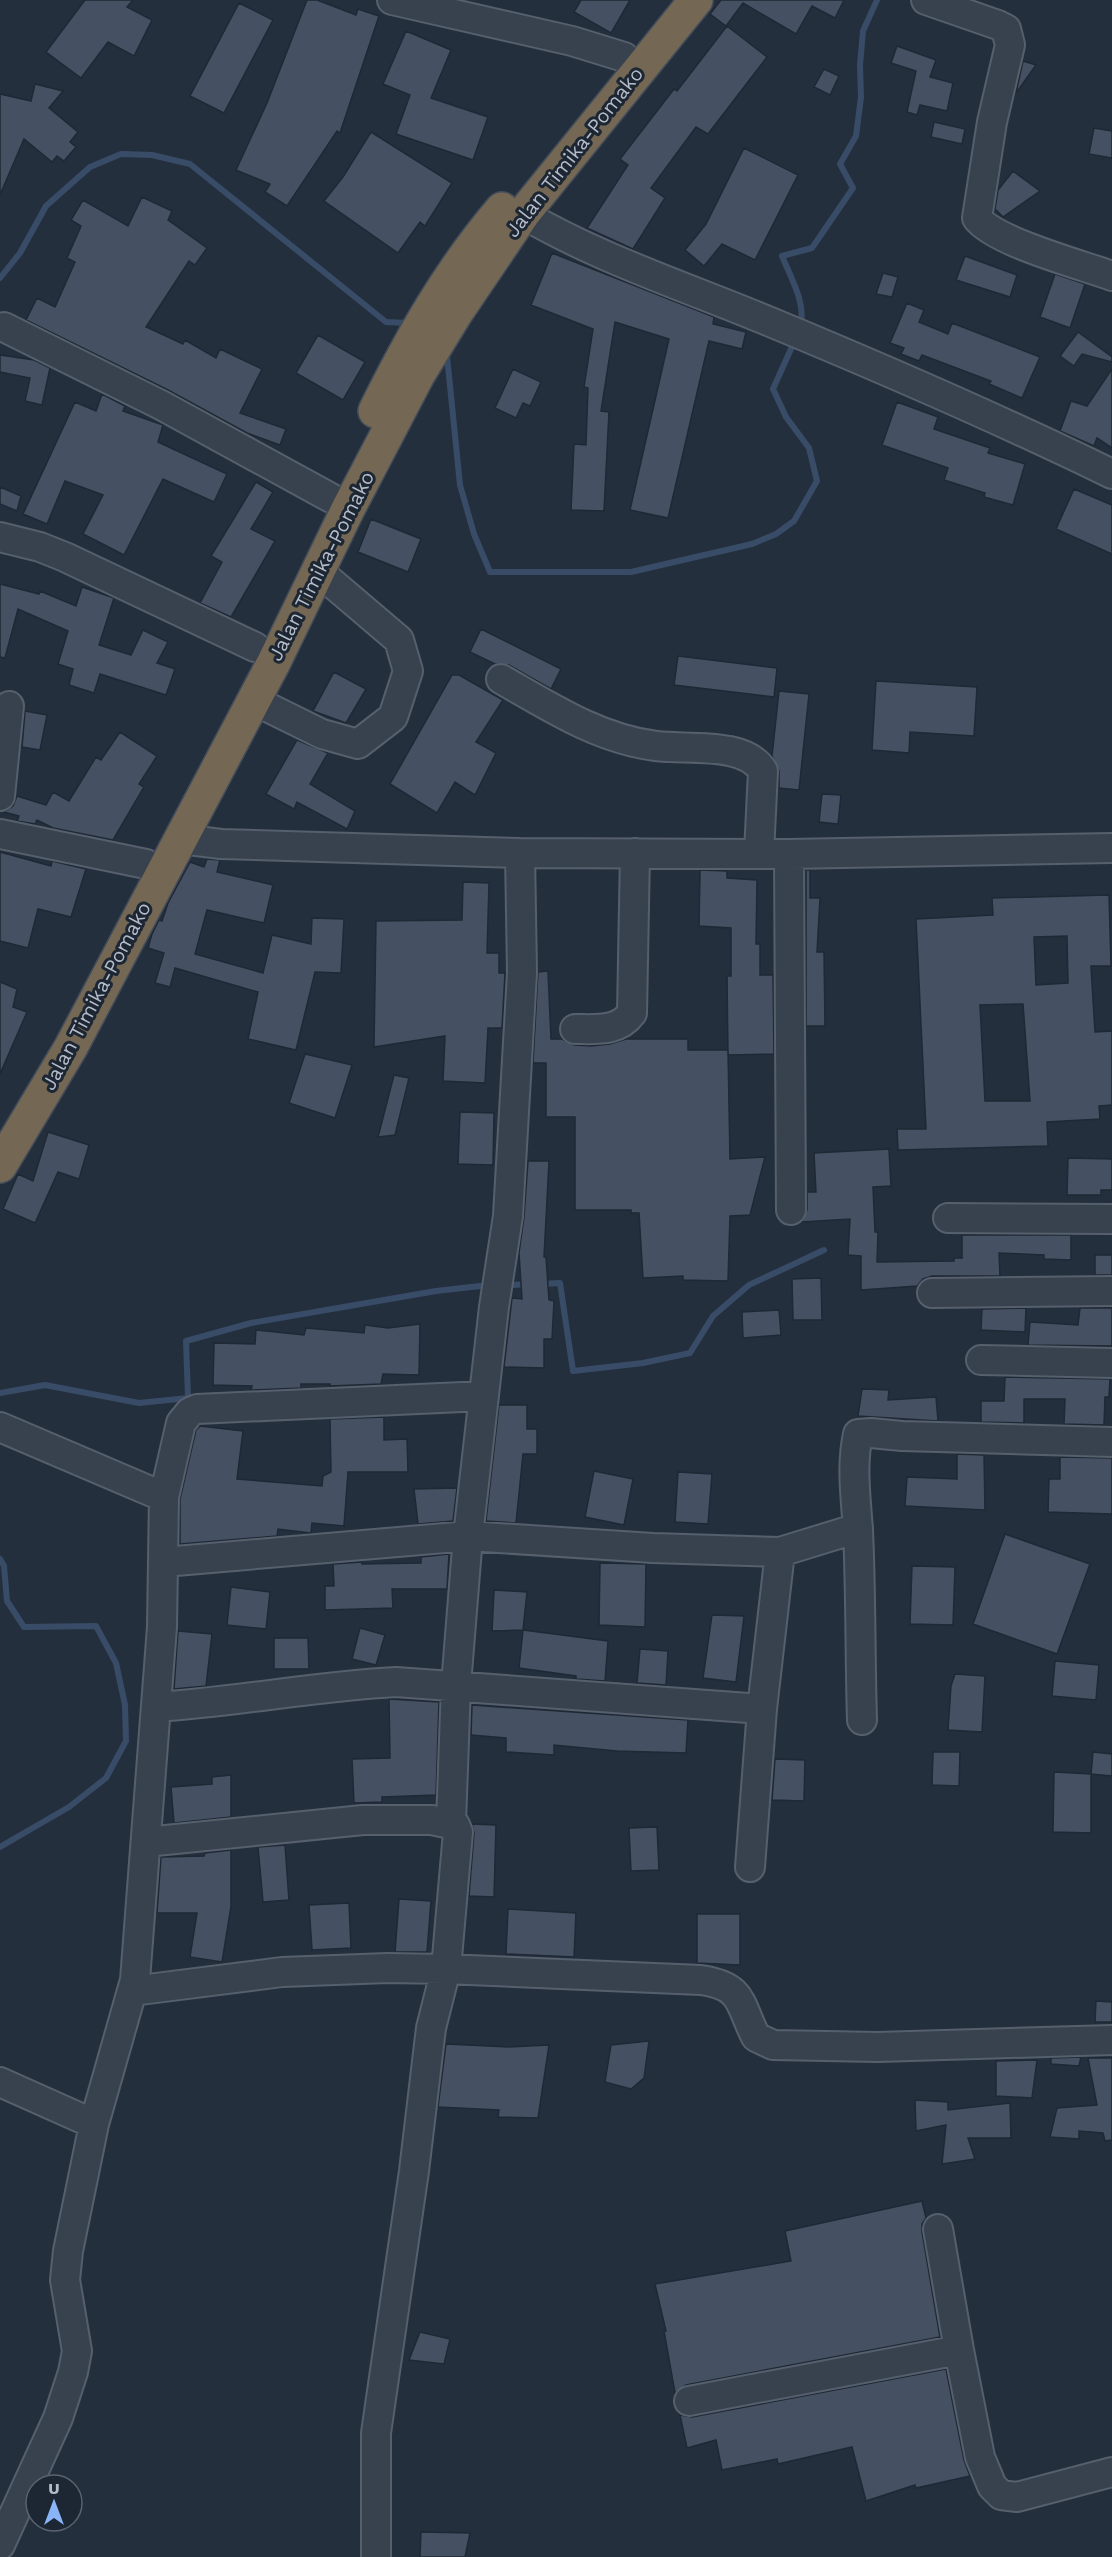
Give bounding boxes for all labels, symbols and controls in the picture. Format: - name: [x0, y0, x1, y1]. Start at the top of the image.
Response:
- street label: Jalan Timika-Pomako: [500, 62, 648, 242]
- street label: Jalan Timika-Pomako: [263, 467, 379, 665]
- street label: Jalan Timika-Pomako: [36, 898, 156, 1094]
- north arrow: [24, 2473, 84, 2533]
- text: U: [48, 2479, 60, 2498]

